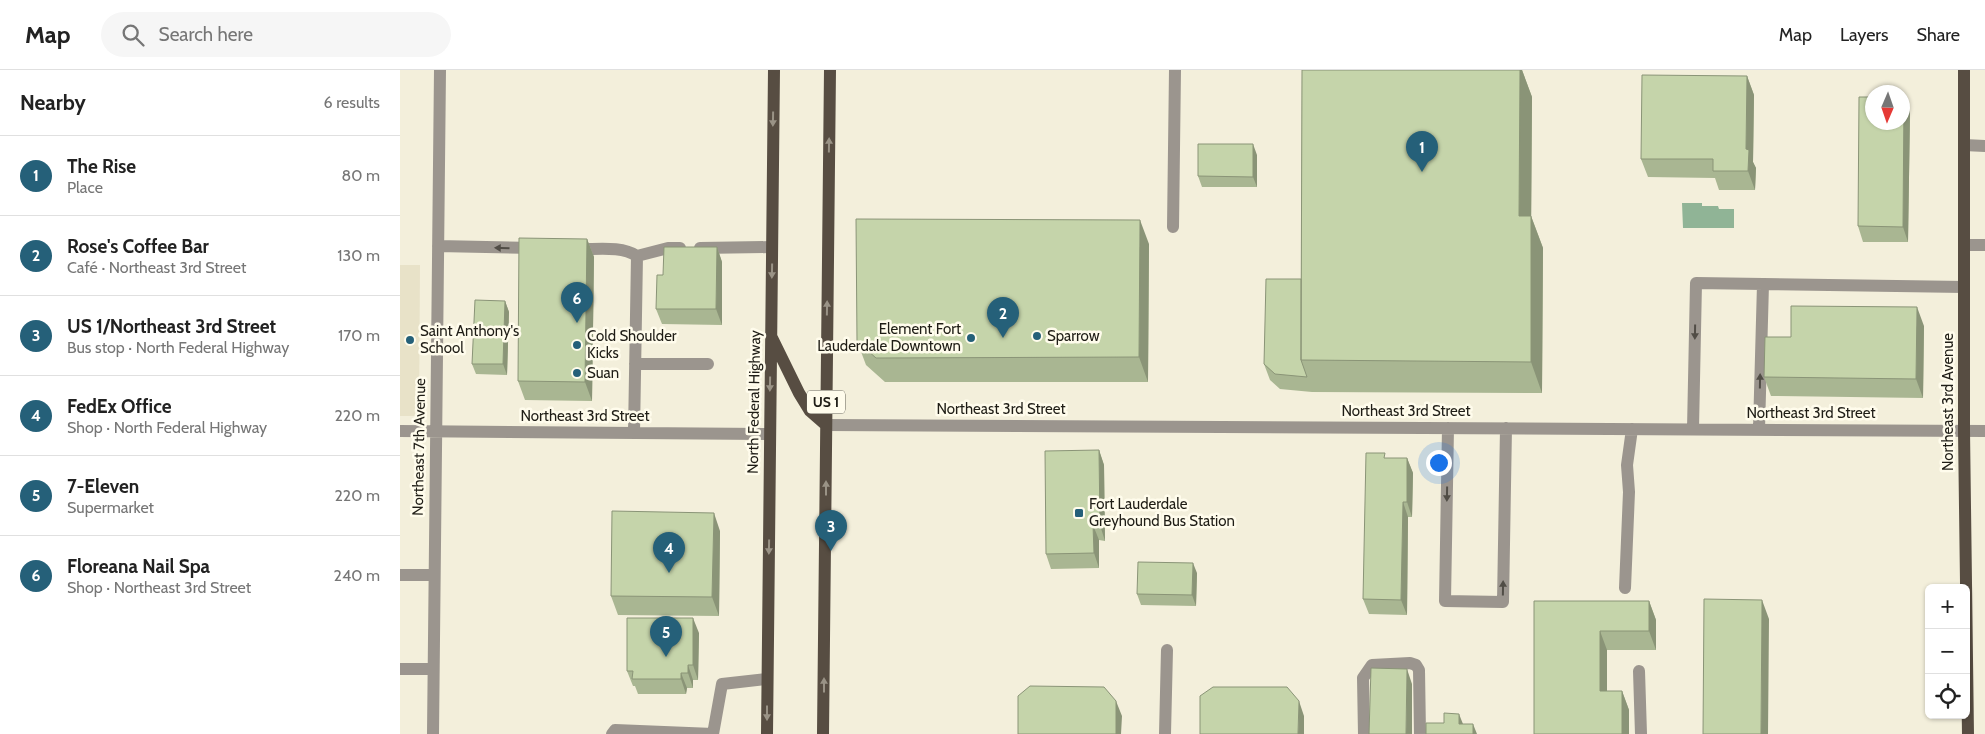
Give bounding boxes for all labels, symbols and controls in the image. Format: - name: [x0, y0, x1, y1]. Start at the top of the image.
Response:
- search box: [101, 12, 451, 57]
- text: Map: [25, 20, 71, 49]
- icon: search: [119, 21, 147, 49]
- text: Search here: [159, 23, 253, 46]
- text: Map: [1779, 24, 1812, 46]
- text: Layers: [1840, 24, 1889, 46]
- text: Share: [1917, 24, 1960, 46]
- north arrow: [1865, 85, 1910, 130]
- text: Nearby: [20, 90, 86, 115]
- text: 6 results: [324, 93, 380, 112]
- one-way arrow: [769, 111, 777, 127]
- pin: 1: [1406, 131, 1438, 172]
- one-way arrow: [825, 137, 833, 153]
- text: The Rise: [67, 155, 136, 178]
- text: 1: [33, 166, 39, 185]
- text: 80 m: [342, 166, 380, 185]
- text: Place: [67, 178, 103, 197]
- text: Rose's Coffee Bar: [67, 235, 209, 258]
- one-way arrow: [494, 244, 510, 252]
- text: 2: [32, 246, 40, 265]
- text: 130 m: [337, 246, 380, 265]
- text: Café · Northeast 3rd Street: [67, 258, 246, 277]
- one-way arrow: [767, 264, 775, 280]
- pin: 6: [561, 282, 593, 323]
- pin: 2: [987, 297, 1019, 338]
- one-way arrow: [823, 300, 831, 316]
- text: US 1/Northeast 3rd Street: [67, 315, 276, 338]
- place label: Element Fort Lauderdale Downtown: [817, 320, 961, 355]
- place label: Saint Anthony's School: [420, 322, 519, 357]
- one-way arrow: [1691, 324, 1699, 340]
- text: 3: [32, 326, 40, 345]
- text: 170 m: [338, 326, 380, 345]
- place label: Cold Shoulder Kicks: [587, 327, 677, 362]
- place label: Sparrow: [1047, 327, 1100, 345]
- street label: North Federal Highway: [744, 329, 764, 474]
- marker: Sparrow: [1031, 330, 1043, 342]
- marker: Element Fort Lauderdale Downtown: [965, 332, 977, 344]
- street label: Northeast 3rd Avenue: [1939, 333, 1957, 471]
- marker: Saint Anthony's School: [404, 334, 416, 346]
- text: Bus stop · North Federal Highway: [67, 338, 289, 357]
- marker: Cold Shoulder Kicks: [571, 339, 583, 351]
- place label: Suan: [587, 364, 619, 382]
- marker: Suan: [571, 367, 583, 379]
- one-way arrow: [1757, 372, 1765, 388]
- one-way arrow: [766, 376, 774, 392]
- street label: Northeast 7th Avenue: [409, 378, 429, 516]
- road number: US 1: [807, 391, 845, 414]
- text: FedEx Office: [67, 395, 171, 418]
- street label: Northeast 3rd Street: [937, 400, 1065, 418]
- street label: Northeast 3rd Street: [1342, 402, 1470, 420]
- street label: Northeast 3rd Street: [1747, 404, 1875, 422]
- text: 4: [31, 406, 41, 425]
- text: 220 m: [334, 406, 380, 425]
- street label: Northeast 3rd Street: [521, 407, 649, 425]
- text: Shop · North Federal Highway: [67, 418, 267, 437]
- your location: [1426, 450, 1452, 476]
- text: 7-Eleven: [67, 475, 139, 498]
- one-way arrow: [822, 480, 830, 496]
- text: 5: [32, 486, 40, 505]
- text: 220 m: [334, 486, 380, 505]
- one-way arrow: [1443, 487, 1451, 503]
- place label: Fort Lauderdale Greyhound Bus Station: [1089, 495, 1235, 530]
- text: Supermarket: [67, 498, 154, 517]
- marker: Fort Lauderdale Greyhound Bus Station: [1073, 507, 1085, 519]
- pin: 3: [815, 510, 847, 551]
- pin: 4: [653, 532, 685, 573]
- one-way arrow: [765, 539, 773, 555]
- text: Floreana Nail Spa: [67, 555, 210, 578]
- text: 6: [32, 566, 41, 585]
- text: 240 m: [334, 566, 380, 585]
- text: Shop · Northeast 3rd Street: [67, 578, 251, 597]
- one-way arrow: [1500, 579, 1508, 595]
- map controls: [1925, 584, 1970, 719]
- button: +: [1925, 584, 1970, 629]
- pin: 5: [650, 616, 682, 657]
- button: −: [1925, 629, 1970, 674]
- button: locate: [1925, 674, 1970, 719]
- one-way arrow: [820, 677, 828, 693]
- one-way arrow: [763, 705, 771, 721]

